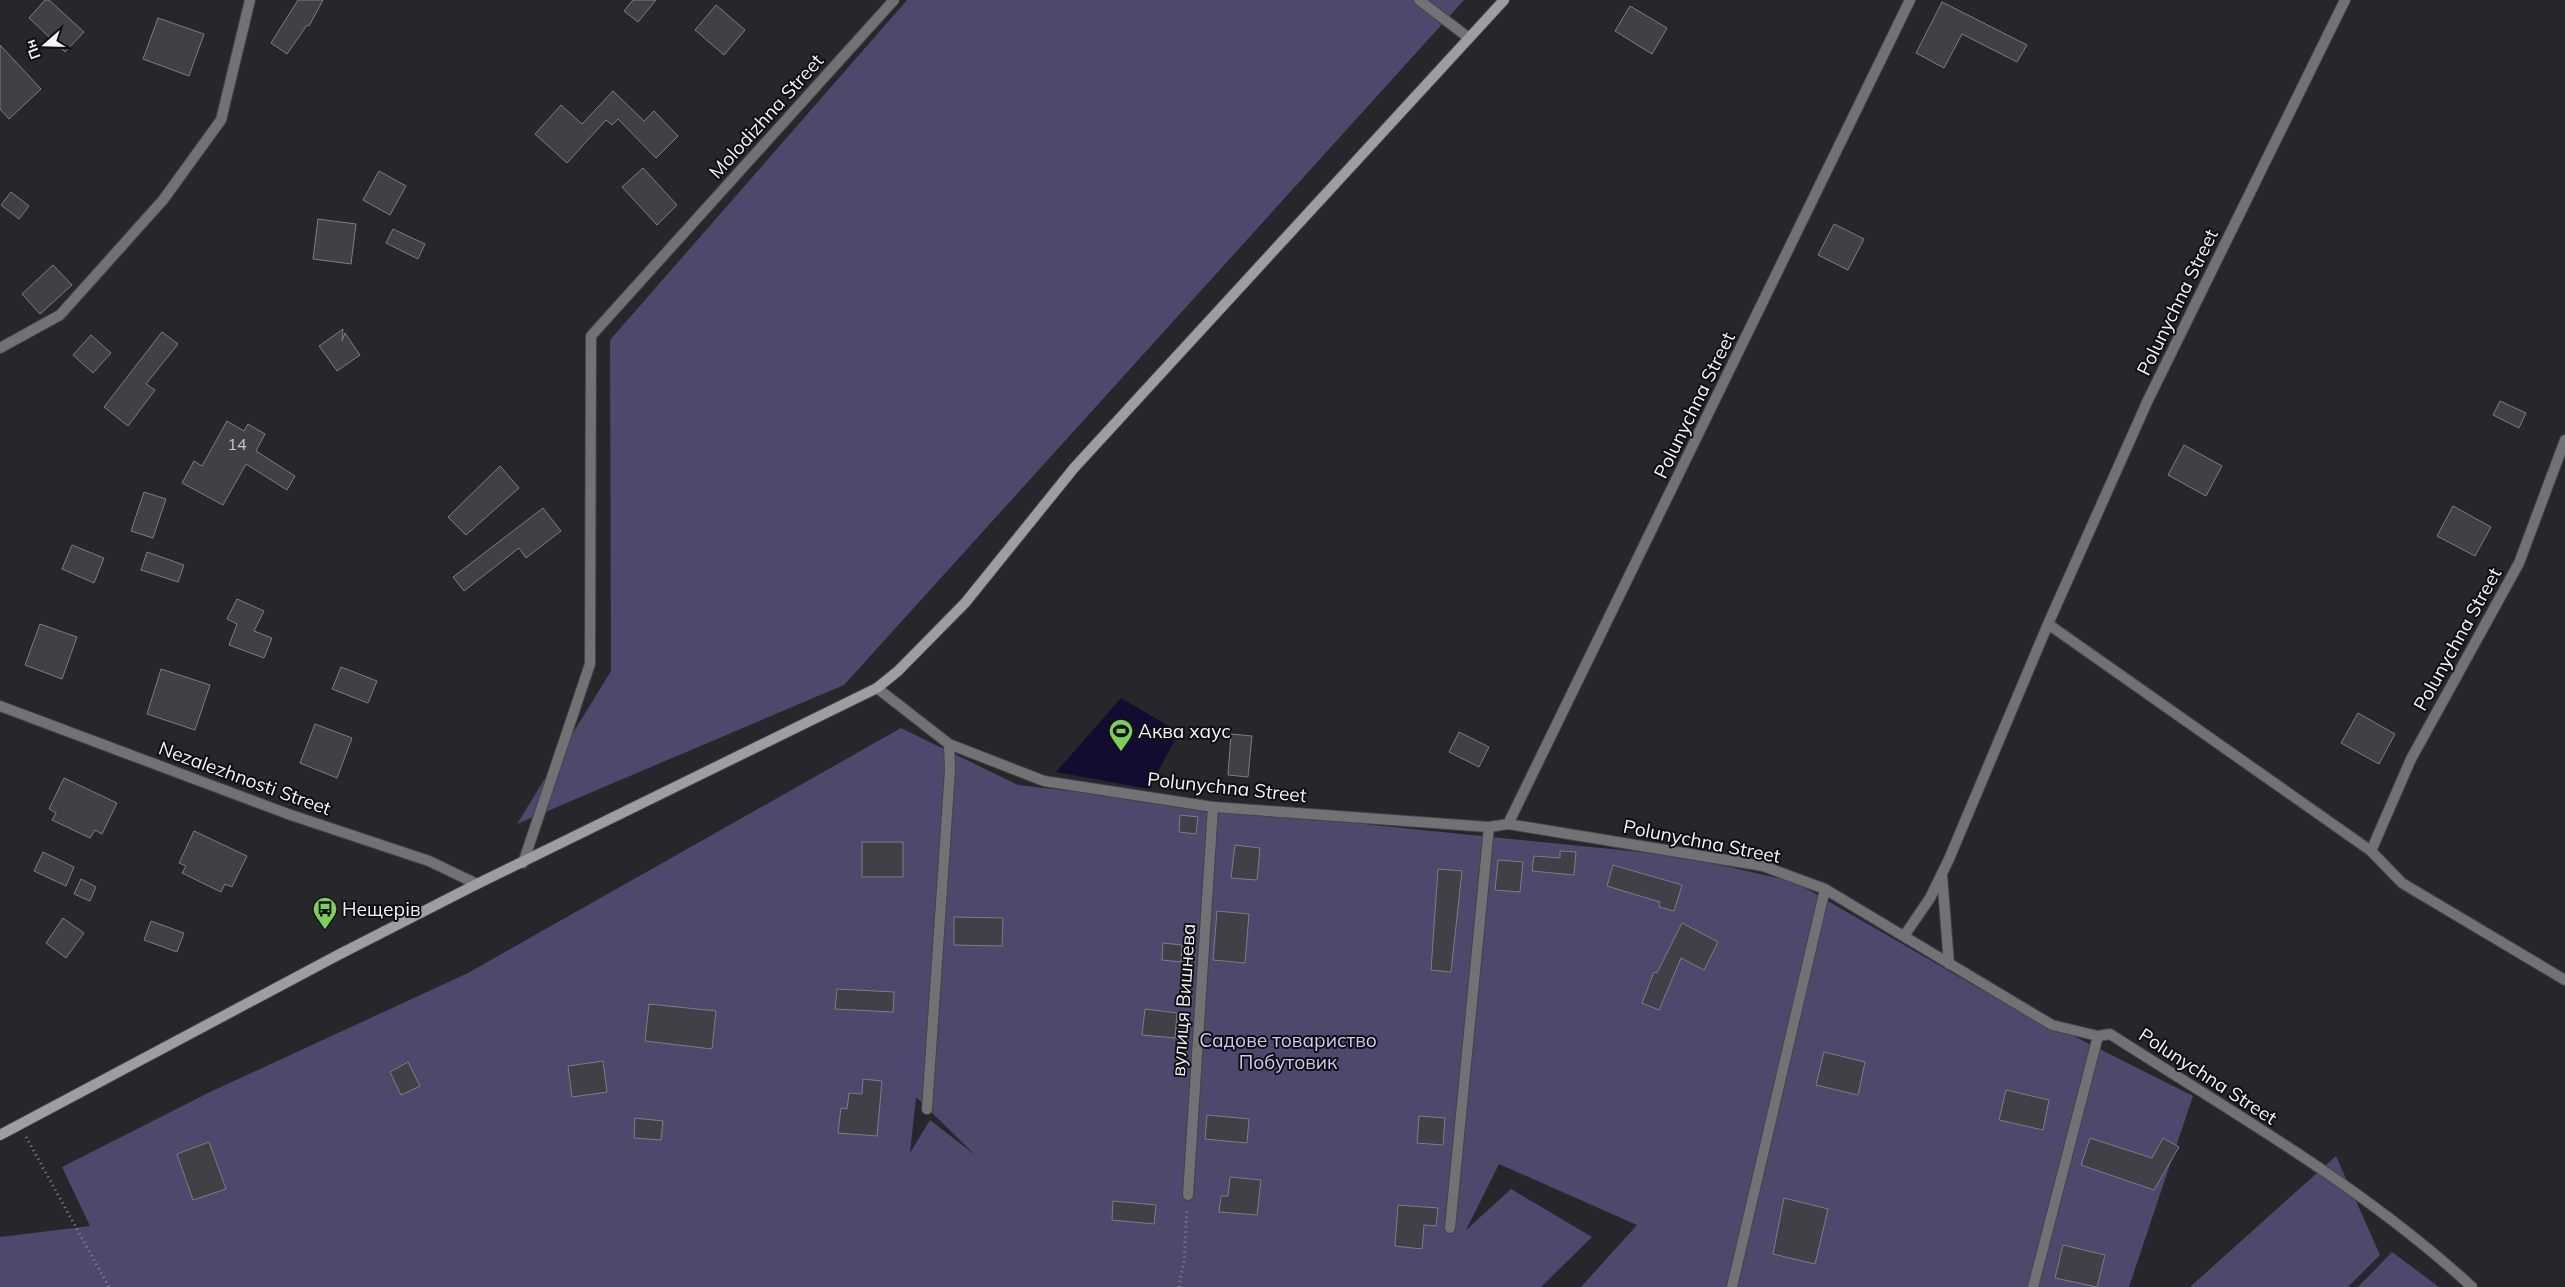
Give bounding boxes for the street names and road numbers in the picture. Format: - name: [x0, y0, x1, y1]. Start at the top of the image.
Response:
- street label: Molodizhna Street: [704, 48, 829, 183]
- street label: Polunychna Street: [2131, 225, 2223, 379]
- street label: Polunychna Street: [1648, 328, 1740, 482]
- street label: Polunychna Street: [2408, 563, 2506, 715]
- street label: Nezalezhnosti Street: [156, 736, 335, 820]
- street label: Polunychna Street: [1146, 767, 1308, 807]
- street label: Polunychna Street: [1621, 814, 1783, 868]
- street label: вулиця Вишнева: [1166, 923, 1200, 1077]
- street label: Polunychna Street: [2134, 1022, 2282, 1130]

